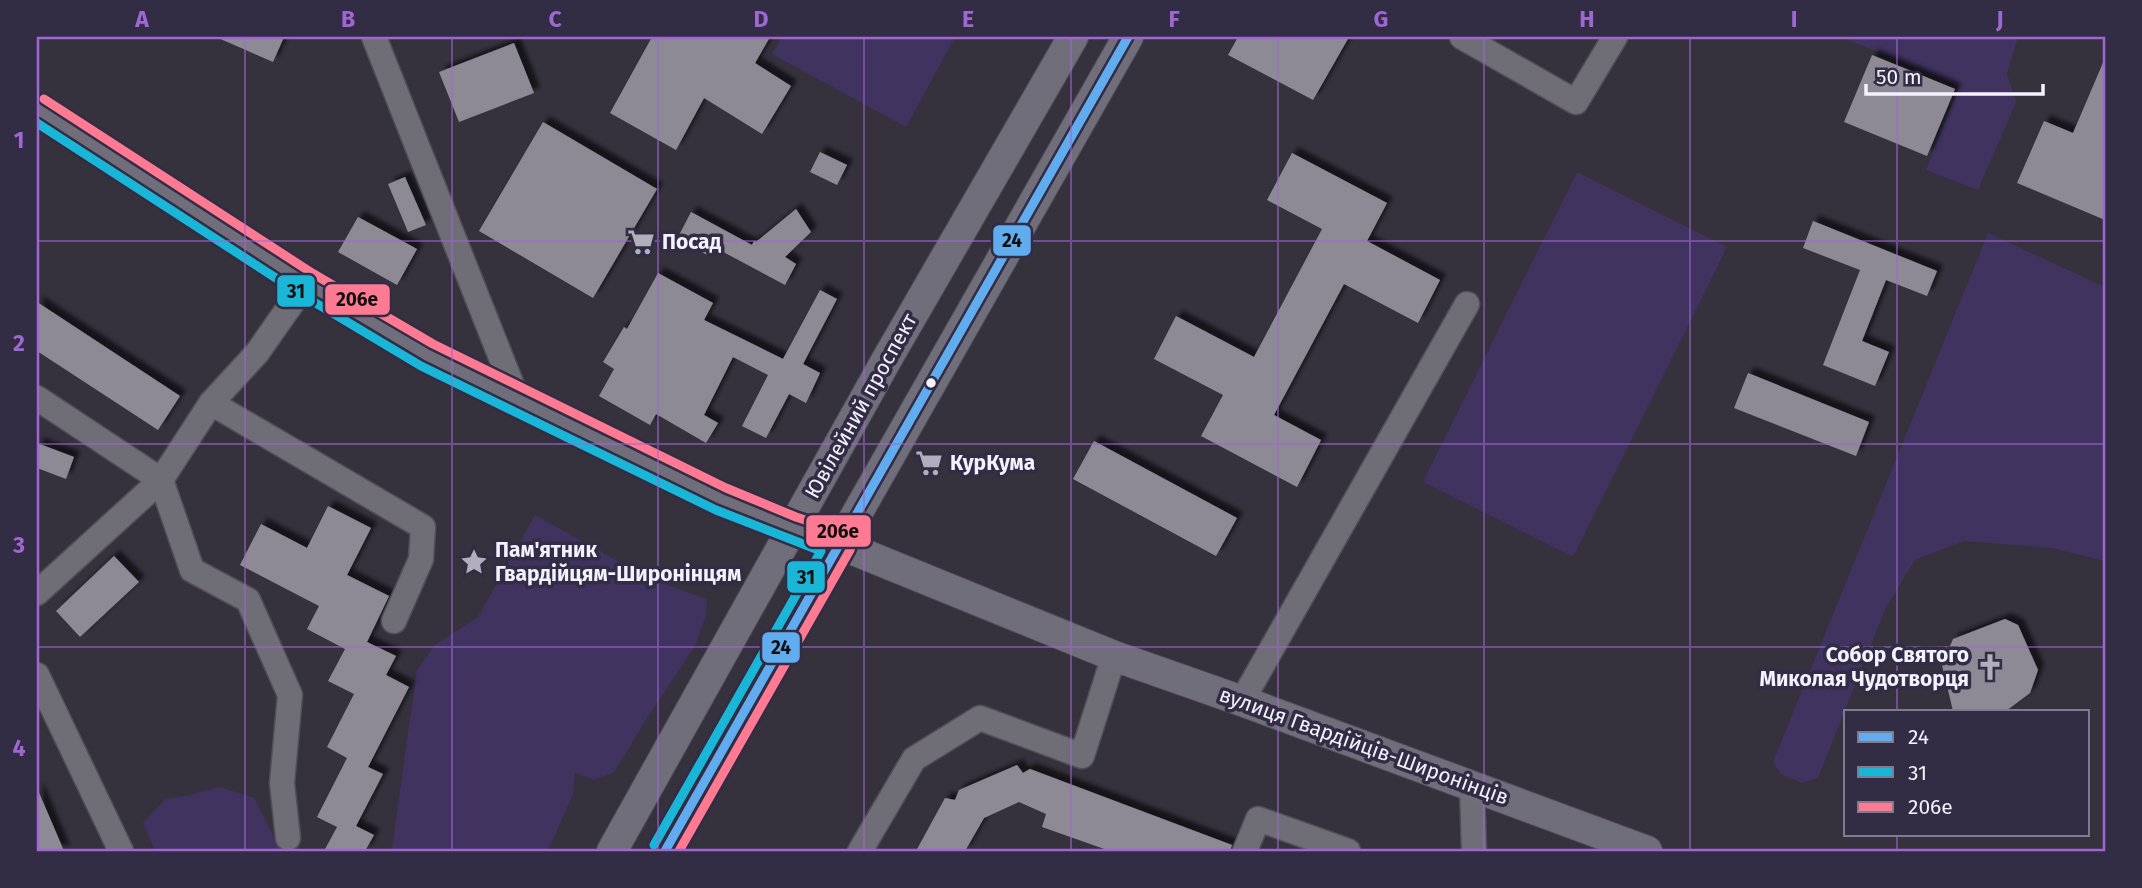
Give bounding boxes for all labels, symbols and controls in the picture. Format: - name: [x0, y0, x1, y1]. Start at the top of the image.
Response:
- text: A: [134, 5, 149, 33]
- text: B: [341, 5, 355, 33]
- text: C: [548, 5, 562, 33]
- text: D: [754, 5, 769, 33]
- text: E: [962, 5, 974, 33]
- text: F: [1168, 5, 1180, 33]
- text: G: [1374, 5, 1388, 33]
- text: H: [1579, 5, 1595, 33]
- text: I: [1791, 5, 1797, 33]
- text: J: [1995, 5, 2004, 33]
- scale bar: [1866, 52, 2042, 96]
- text: 50 m: [1876, 64, 1922, 90]
- text: 1: [14, 126, 24, 154]
- line badge: 24: [992, 224, 1032, 257]
- supermarket icon: Посад: [626, 227, 656, 257]
- place label: Посад: [662, 229, 722, 255]
- text: 24: [1002, 229, 1022, 252]
- line badge: 31: [276, 274, 316, 308]
- text: 31: [286, 280, 305, 303]
- line badge: 206е: [324, 283, 391, 316]
- text: 206е: [336, 288, 378, 311]
- street label: Ювілейний проспект: [799, 309, 923, 503]
- text: 2: [13, 329, 25, 357]
- unlabelled marker: [924, 376, 938, 390]
- supermarket icon: КурКума: [914, 448, 944, 478]
- place label: КурКума: [950, 450, 1035, 476]
- line badge: 206е: [805, 514, 872, 548]
- text: 206е: [817, 520, 859, 543]
- text: 3: [12, 531, 25, 559]
- place label: Пам'ятник Гвардійцям-Широнінцям: [495, 537, 741, 587]
- place icon: Пам'ятник Гвардійцям-Широнінцям: [459, 547, 489, 577]
- line badge: 31: [786, 560, 826, 594]
- text: 31: [796, 566, 815, 589]
- line badge: 24: [761, 631, 801, 664]
- text: 24: [771, 636, 791, 659]
- place label: Собор Святого Миколая Чудотворця: [1759, 642, 1969, 692]
- church icon: Собор Святого Миколая Чудотворця: [1975, 652, 2005, 682]
- street label: вулиця Гвардійців-Широнінців: [1216, 681, 1512, 811]
- legend: [1844, 710, 2090, 836]
- text: 24: [1908, 724, 1929, 750]
- text: 4: [13, 734, 26, 762]
- text: 31: [1908, 760, 1927, 786]
- text: 206е: [1908, 794, 1953, 820]

